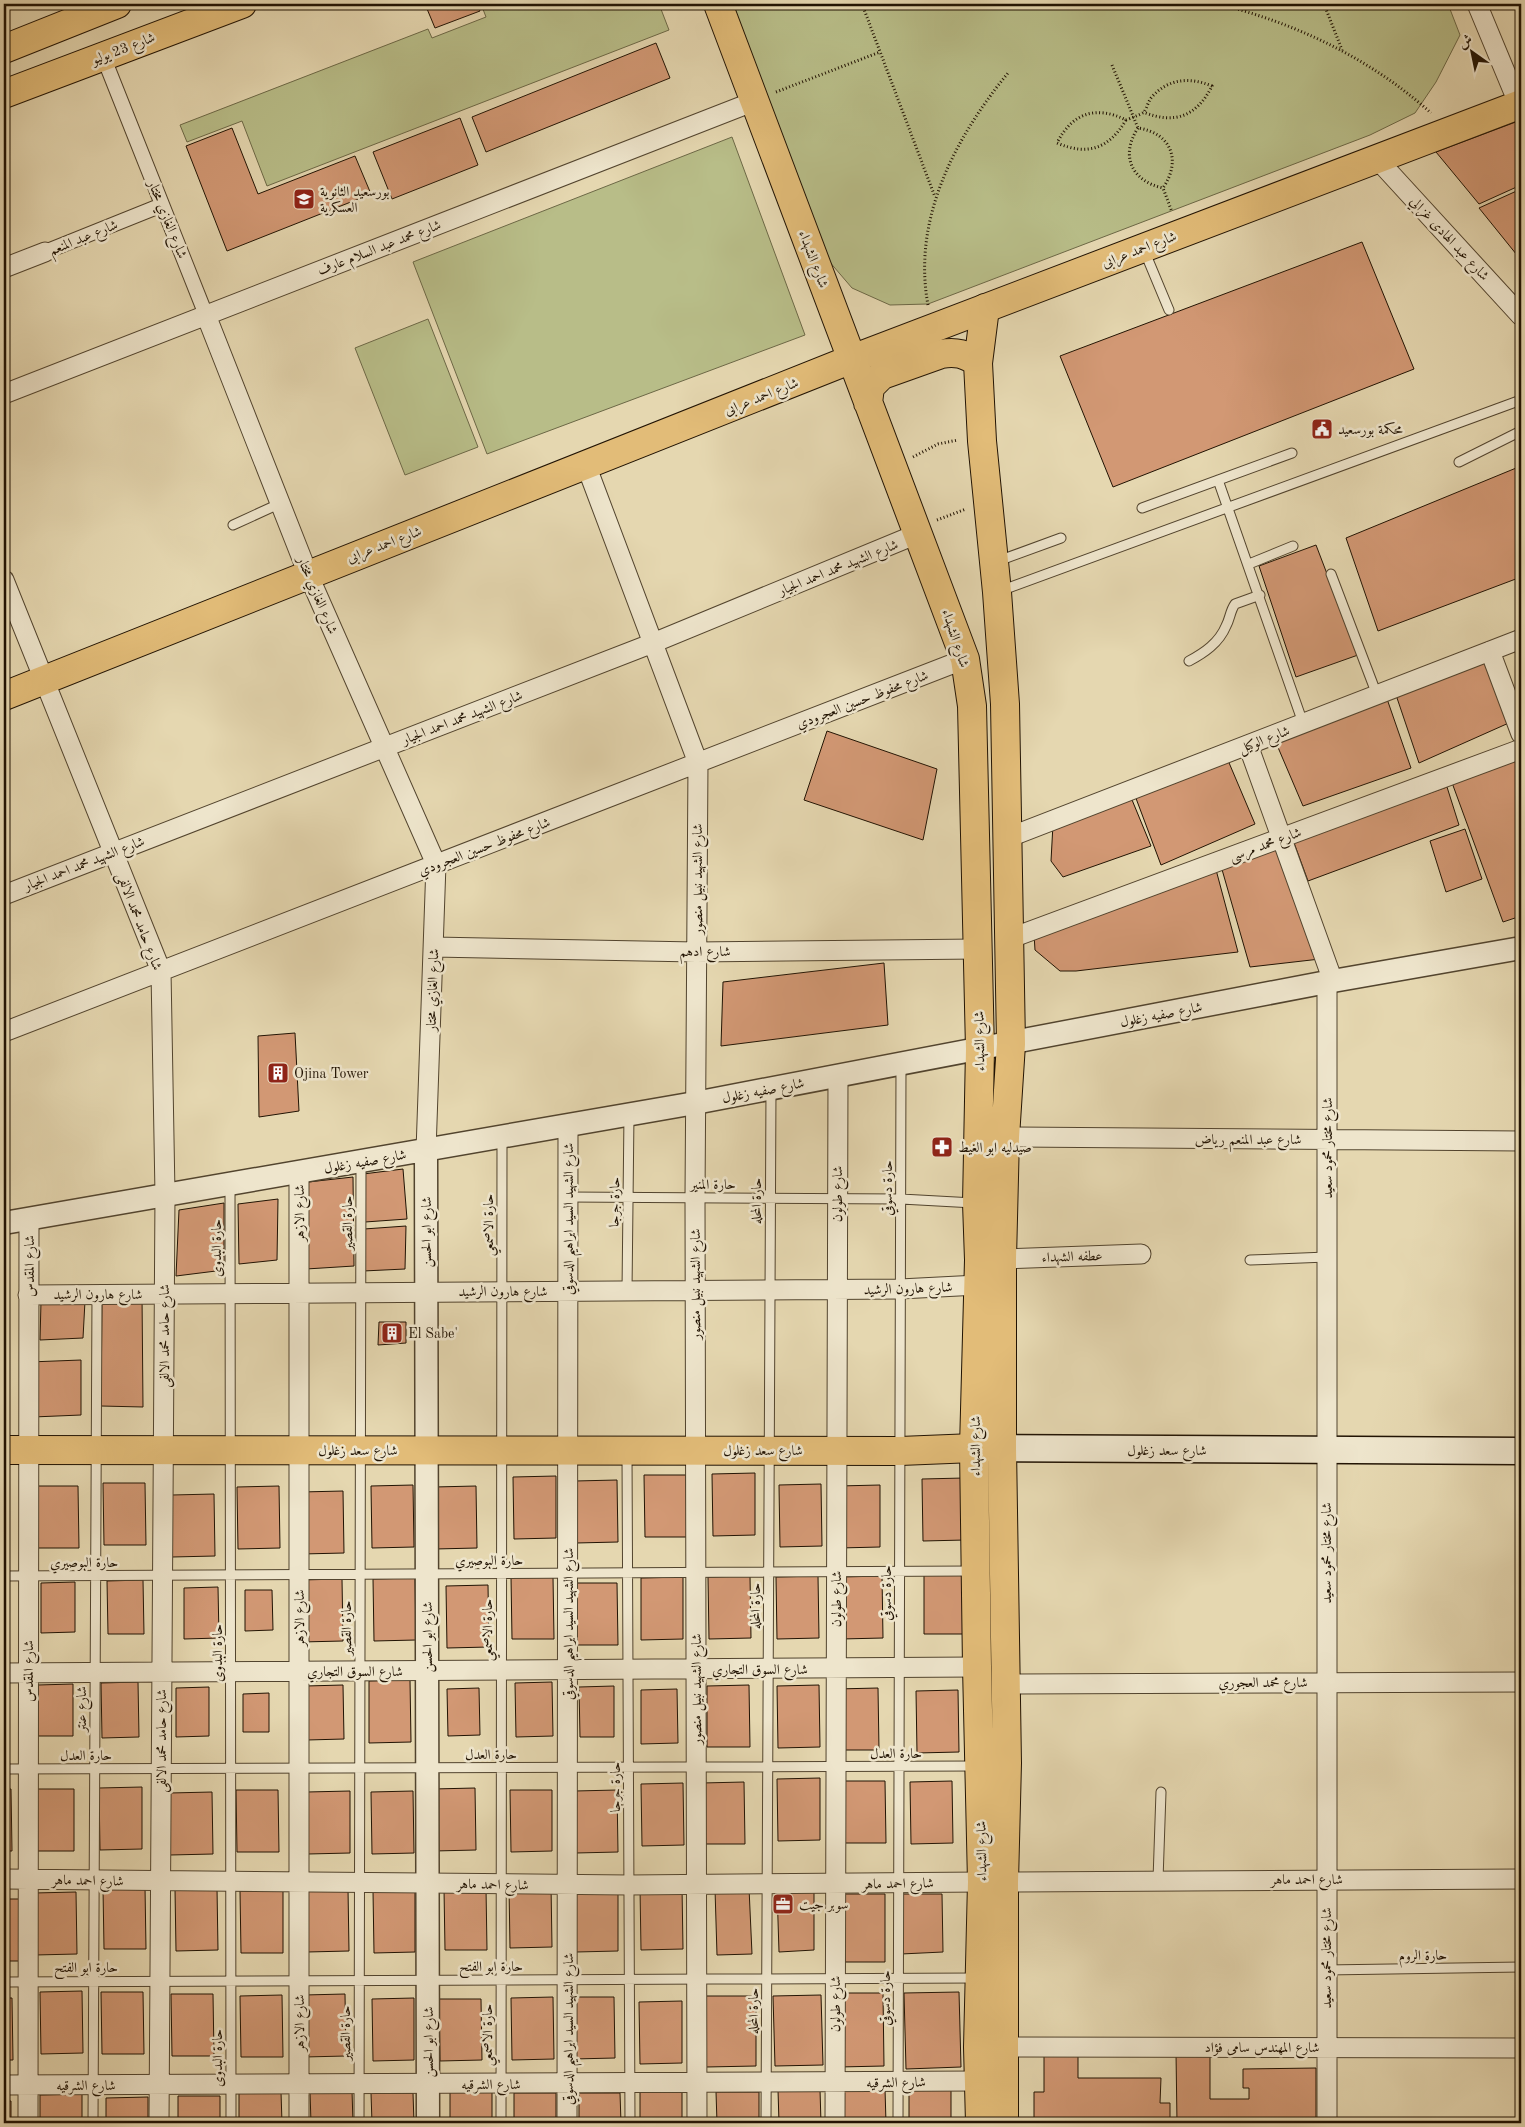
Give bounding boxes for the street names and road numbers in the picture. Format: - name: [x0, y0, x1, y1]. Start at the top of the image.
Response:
- street label: شارع 23 يوليو: [88, 30, 158, 72]
- street label: شارع الغازي مختار: [141, 176, 189, 262]
- street label: شارع عبد الهادى غزالي: [1404, 194, 1492, 286]
- street label: شارع عبد المنعم: [47, 218, 122, 264]
- street label: شارع محمد عبد السلام عارف: [316, 218, 445, 283]
- street label: شارع الشهداء: [792, 229, 830, 292]
- street label: شارع احمد عرابى: [1100, 229, 1180, 274]
- street label: شارع احمد عرابى: [722, 376, 802, 422]
- street label: شارع احمد عرابى: [345, 524, 425, 569]
- street label: شارع الشهيد محمد احمد الجيار: [775, 537, 902, 603]
- street label: شارع الغازي مختار: [290, 553, 340, 638]
- street label: شارع الشهداء: [935, 607, 971, 670]
- street label: شارع محفوظ حسين العجرودي: [794, 668, 932, 735]
- street label: شارع الشهيد محمد احمد الجيار: [398, 688, 526, 752]
- street label: شارع الوكيل: [1237, 724, 1293, 760]
- street label: شارع محفوظ حسين العجرودي: [416, 815, 554, 882]
- street label: شارع الشهيد نبيل منصور: [691, 823, 709, 936]
- street label: شارع محمد مرسى: [1227, 825, 1305, 868]
- street label: شارع الشهيد محمد احمد الجيار: [20, 834, 148, 898]
- street label: شارع حامد محمد الالفى: [110, 870, 164, 974]
- street label: شارع ادهم: [679, 945, 731, 965]
- street label: شارع الغازي مختار: [424, 948, 445, 1034]
- street label: شارع صفيه زغلول: [1119, 1000, 1204, 1034]
- street label: شارع الشهداء: [972, 1011, 992, 1071]
- street label: شارع صفيه زغلول: [721, 1076, 806, 1110]
- street label: شارع مختار محمود سعيد: [1321, 1097, 1339, 1199]
- street label: شارع عبد المنعم رياض: [1195, 1133, 1301, 1153]
- street label: شارع الشهيد السيد ابراهيم الدسوقي: [562, 1143, 582, 1295]
- street label: شارع صفيه زغلول: [323, 1148, 408, 1180]
- street label: حارة دسوقي: [881, 1160, 899, 1216]
- street label: شارع طولون: [831, 1166, 849, 1222]
- street label: حارة جرجا: [608, 1177, 623, 1227]
- street label: حارة المنير: [688, 1178, 736, 1193]
- street label: حارة المحله: [750, 1178, 765, 1224]
- street label: شارع الازهر: [293, 1184, 311, 1243]
- street label: حارة الاصمعي: [482, 1194, 502, 1256]
- street label: حارة القصير: [341, 1196, 356, 1252]
- street label: شارع ابو الحسن: [420, 1196, 438, 1268]
- street label: حارة البدوى: [210, 1219, 225, 1277]
- street label: شارع الشهيد نبيل منصور: [689, 1228, 707, 1341]
- street label: شارع المقدس: [23, 1235, 41, 1297]
- street label: عطفه الشهداء: [1041, 1249, 1103, 1267]
- street label: شارع هارون الرشيد: [863, 1279, 953, 1302]
- street label: شارع حامد محمد الالفى: [158, 1284, 176, 1388]
- street label: شارع هارون الرشيد: [459, 1284, 548, 1303]
- street label: شارع هارون الرشيد: [54, 1287, 143, 1306]
- street label: شارع الشهداء: [969, 1416, 987, 1476]
- street label: شارع سعد زغلول: [318, 1444, 398, 1462]
- street label: شارع سعد زغلول: [723, 1444, 803, 1462]
- street label: شارع سعد زغلول: [1127, 1444, 1207, 1462]
- street label: شارع مختار محمود سعيد: [1320, 1502, 1338, 1604]
- street label: شارع الشهيد السيد ابراهيم الدسوقي: [562, 1548, 582, 1700]
- street label: حارة البوصيري: [455, 1554, 523, 1572]
- street label: حارة البوصيري: [50, 1556, 118, 1574]
- street label: حارة دسوقي: [880, 1565, 898, 1621]
- street label: شارع طولون: [830, 1571, 848, 1627]
- street label: حارة المحله: [749, 1583, 764, 1629]
- street label: شارع الازهر: [293, 1589, 311, 1648]
- street label: حارة الاصمعي: [481, 1599, 501, 1661]
- street label: حارة القصير: [340, 1601, 355, 1657]
- street label: شارع ابو الحسن: [421, 1601, 439, 1673]
- street label: حارة البدوى: [211, 1624, 226, 1682]
- street label: شارع الشهيد نبيل منصور: [690, 1633, 708, 1746]
- street label: شارع المقدس: [22, 1640, 40, 1702]
- street label: شارع السوق التجاري: [712, 1663, 808, 1681]
- street label: شارع السوق التجاري: [307, 1665, 403, 1683]
- street label: شارع محمد العجوري: [1218, 1676, 1308, 1694]
- street label: شارع عنتر: [75, 1686, 93, 1734]
- street label: شارع حامد محمد الالفى: [155, 1689, 173, 1793]
- street label: حارة العدل: [870, 1747, 922, 1762]
- street label: حارة العدل: [465, 1748, 517, 1763]
- street label: حارة العدل: [60, 1749, 112, 1764]
- street label: حارة جرجا: [609, 1762, 624, 1812]
- street label: شارع الشهداء: [974, 1821, 994, 1881]
- street label: شارع احمد ماهر: [50, 1873, 124, 1893]
- street label: شارع احمد ماهر: [1269, 1873, 1343, 1891]
- street label: شارع احمد ماهر: [860, 1876, 934, 1896]
- street label: شارع احمد ماهر: [455, 1877, 529, 1897]
- street label: شارع مختار محمود سعيد: [1320, 1907, 1338, 2009]
- street label: حارة الروم: [1399, 1948, 1447, 1968]
- street label: شارع الشهيد السيد ابراهيم الدسوقي: [562, 1953, 582, 2105]
- street label: حارة ابو الفتح: [459, 1960, 523, 1979]
- street label: حارة ابو الفتح: [54, 1961, 118, 1980]
- street label: حارة دسوقي: [879, 1970, 897, 2026]
- street label: شارع طولون: [829, 1976, 847, 2032]
- street label: حارة المحله: [747, 1988, 762, 2034]
- street label: شارع الازهر: [293, 1994, 311, 2053]
- street label: حارة الاصمعي: [481, 2004, 501, 2066]
- street label: حارة القصير: [339, 2006, 354, 2062]
- street label: شارع ابو الحسن: [422, 2006, 440, 2078]
- street label: حارة البدوى: [211, 2029, 226, 2087]
- street label: شارع المهندس سامى فؤاد: [1205, 2041, 1320, 2059]
- street label: شارع الشرقيه: [866, 2075, 926, 2095]
- street label: شارع الشرقيه: [461, 2078, 521, 2096]
- street label: شارع الشرقيه: [56, 2079, 116, 2097]

